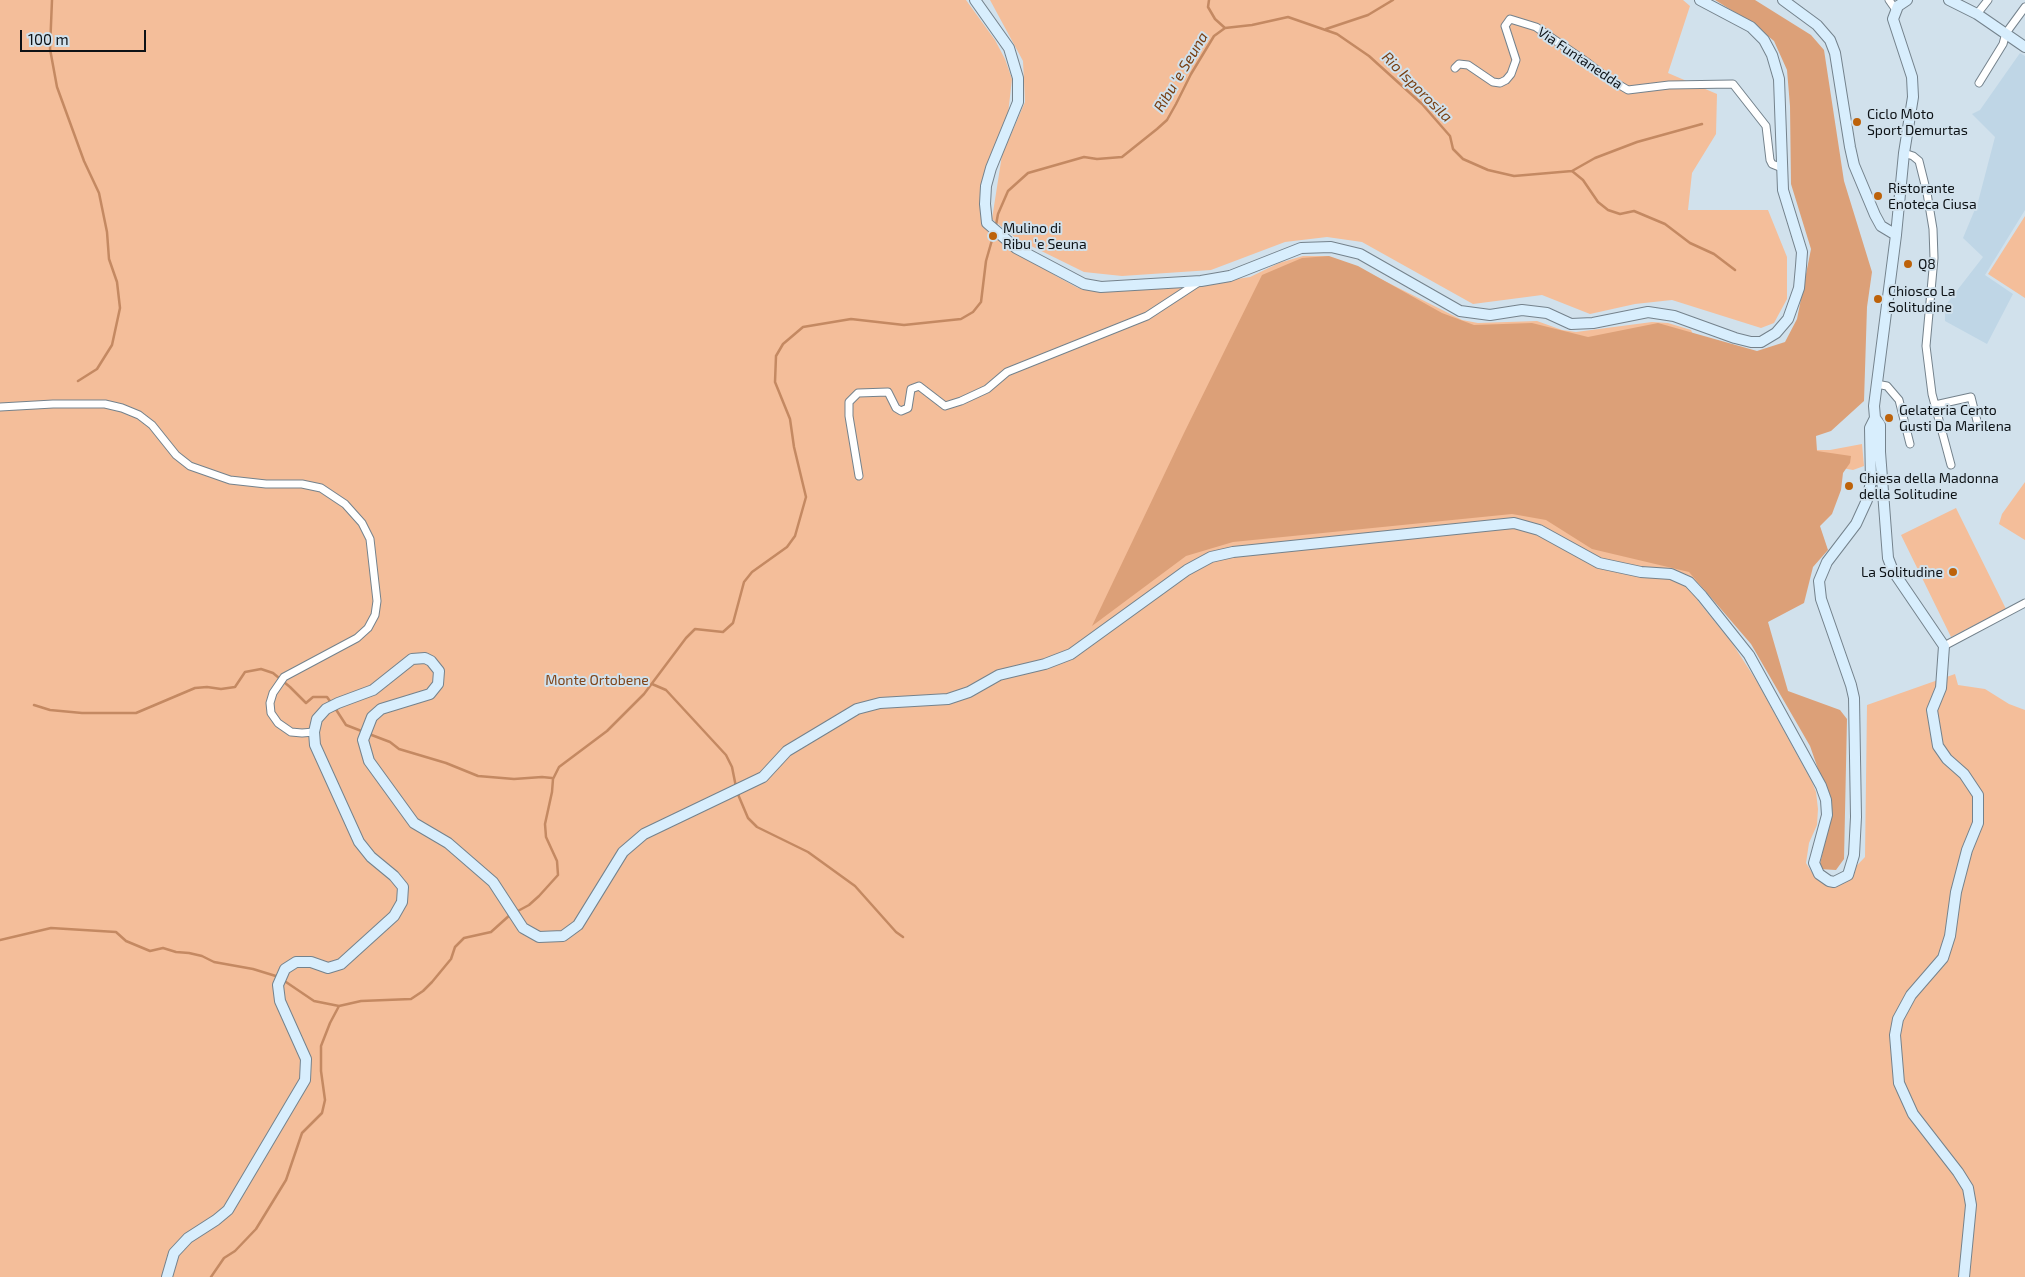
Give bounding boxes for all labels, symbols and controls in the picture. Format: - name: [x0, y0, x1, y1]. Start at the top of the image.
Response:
- scale bar: [22, 20, 149, 52]
- street label: Via Funtanedda: [1534, 23, 1626, 93]
- water label: Ribu 'e Seuna: [1150, 29, 1212, 115]
- text: 100 m: [28, 30, 69, 48]
- water label: Rio Isporosila: [1378, 48, 1456, 126]
- place label: Ciclo Moto Sport Demurtas: [1867, 106, 1968, 138]
- marker: Ciclo Moto Sport Demurtas: [1851, 116, 1863, 128]
- place label: Ristorante Enoteca Ciusa: [1888, 180, 1977, 212]
- marker: Ristorante Enoteca Ciusa: [1872, 190, 1884, 202]
- place label: Mulino di Ribu 'e Seuna: [1003, 220, 1087, 252]
- marker: Mulino di Ribu 'e Seuna: [987, 230, 999, 242]
- place label: Q8: [1918, 256, 1936, 272]
- marker: Q8: [1902, 258, 1914, 270]
- place label: Chiosco La Solitudine: [1888, 283, 1955, 316]
- marker: Chiosco La Solitudine: [1872, 293, 1884, 305]
- place label: Gelateria Cento Gusti Da Marilena: [1899, 402, 2011, 434]
- marker: Gelateria Cento Gusti Da Marilena: [1883, 412, 1895, 424]
- place label: Chiesa della Madonna della Solitudine: [1859, 470, 1999, 502]
- marker: Chiesa della Madonna della Solitudine: [1843, 480, 1855, 492]
- place label: La Solitudine: [1861, 564, 1943, 580]
- marker: La Solitudine: [1947, 566, 1959, 578]
- park label: Monte Ortobene: [545, 672, 649, 688]

